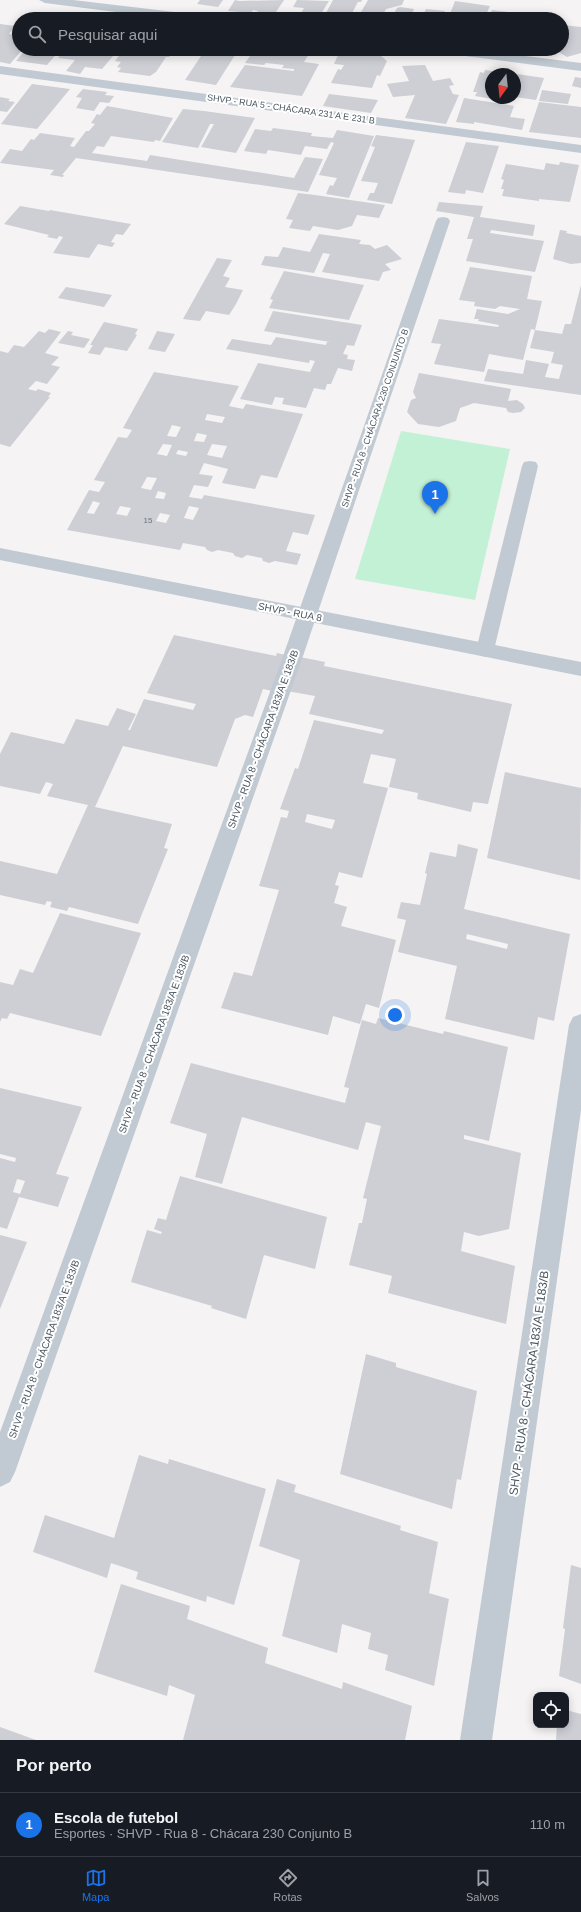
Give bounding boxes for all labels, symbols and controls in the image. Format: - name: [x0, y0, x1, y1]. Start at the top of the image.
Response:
- search box: [12, 12, 569, 56]
- icon: search: [26, 23, 48, 45]
- text: Pesquisar aqui: [58, 26, 157, 43]
- north arrow: [485, 68, 521, 104]
- street label: SHVP - RUA 5 - CHÁCARA 231 A E 231 B: [206, 92, 376, 126]
- street label: SHVP - RUA 8 - CHÁCARA 230 CONJUNTO B: [340, 327, 410, 509]
- pin: 1: [422, 481, 448, 514]
- house number: 15: [144, 516, 153, 525]
- street label: SHVP - RUA 8: [257, 600, 323, 624]
- street label: SHVP - RUA 8 - CHÁCARA 183/A E 183/B: [225, 648, 301, 830]
- street label: SHVP - RUA 8 - CHÁCARA 183/A E 183/B: [116, 953, 192, 1135]
- your location: [385, 1005, 405, 1025]
- street label: SHVP - RUA 8 - CHÁCARA 183/A E 183/B: [6, 1258, 82, 1440]
- street label: SHVP - RUA 8 - CHÁCARA 183/A E 183/B: [505, 1270, 552, 1496]
- map controls: [533, 1692, 569, 1728]
- button: locate: [533, 1692, 569, 1728]
- text: Por perto: [16, 1756, 92, 1775]
- text: Escola de futebol: [54, 1809, 178, 1826]
- text: 1: [25, 1817, 33, 1832]
- text: 110 m: [530, 1817, 565, 1832]
- text: Esportes · SHVP - Rua 8 - Chácara 230 Conjunto B: [54, 1826, 352, 1841]
- tab: Mapa: [82, 1867, 109, 1903]
- tab: Rotas: [273, 1867, 302, 1903]
- tab: Salvos: [466, 1867, 499, 1903]

